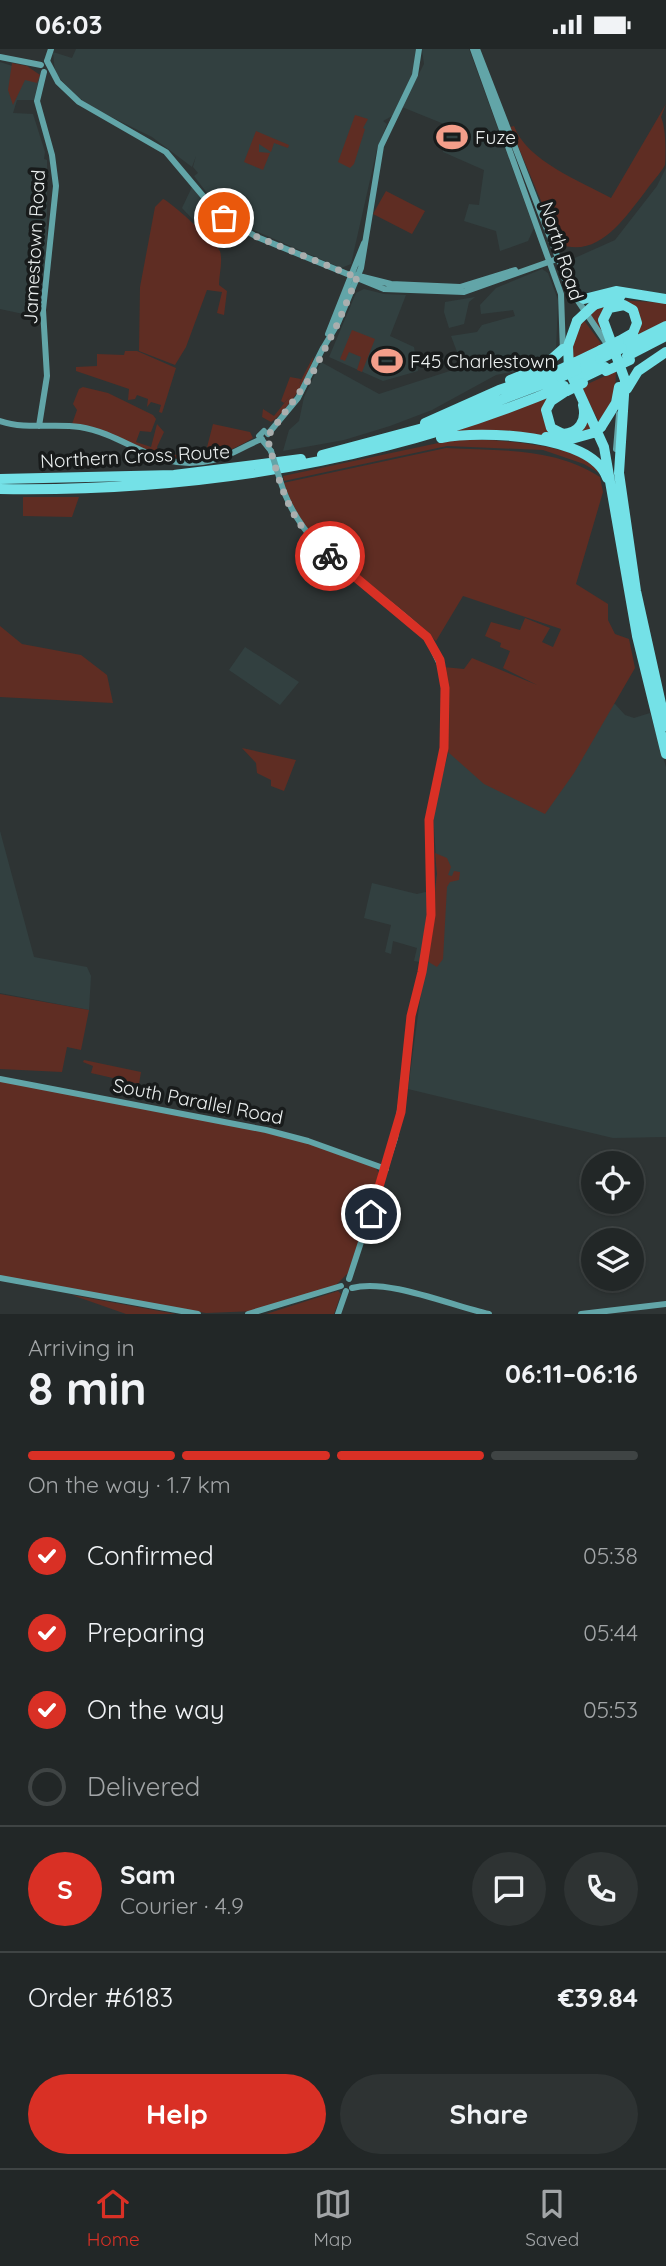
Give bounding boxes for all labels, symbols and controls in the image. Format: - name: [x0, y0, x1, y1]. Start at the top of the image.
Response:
- text: 06:03: [35, 8, 102, 41]
- sports icon: Fuze: [435, 120, 469, 154]
- place label: Fuze: [475, 125, 516, 149]
- street label: Jamestown Road: [18, 169, 50, 325]
- pin: [194, 188, 254, 248]
- icon: bag: [205, 199, 243, 237]
- street label: North Road: [535, 199, 589, 303]
- sports icon: F45 Charlestown: [370, 344, 404, 378]
- place label: F45 Charlestown: [410, 349, 555, 373]
- street label: Northern Cross Route: [40, 439, 230, 473]
- courier: [295, 521, 365, 591]
- icon: bike: [311, 537, 349, 575]
- street label: South Parallel Road: [111, 1073, 285, 1129]
- map controls: [581, 1151, 644, 1291]
- button: locate: [581, 1151, 644, 1214]
- pin: [341, 1184, 401, 1244]
- icon: home: [352, 1195, 390, 1233]
- button: layers: [581, 1228, 644, 1291]
- text: Arriving in: [28, 1333, 135, 1362]
- text: 06:11–06:16: [505, 1357, 638, 1390]
- text: 8 min: [28, 1359, 147, 1417]
- text: On the way · 1.7 km: [28, 1470, 231, 1499]
- icon: check: [28, 1537, 66, 1575]
- text: Confirmed: [87, 1539, 214, 1572]
- text: 05:38: [583, 1541, 638, 1570]
- icon: check: [28, 1614, 66, 1652]
- text: Preparing: [87, 1616, 205, 1649]
- text: 05:44: [583, 1618, 638, 1647]
- icon: check: [28, 1691, 66, 1729]
- text: On the way: [87, 1693, 225, 1726]
- text: 05:53: [583, 1695, 638, 1724]
- text: Delivered: [87, 1770, 200, 1803]
- button: chat: [472, 1852, 546, 1926]
- button: phone: [564, 1852, 638, 1926]
- text: Sam: [120, 1858, 176, 1891]
- text: S: [57, 1873, 73, 1906]
- text: Courier · 4.9: [120, 1891, 244, 1920]
- text: Order #6183: [28, 1981, 173, 2014]
- text: €39.84: [558, 1981, 638, 2014]
- button: Help: [28, 2074, 326, 2154]
- button: Share: [340, 2074, 638, 2154]
- tab: Home: [87, 2185, 140, 2251]
- tab: Map: [313, 2185, 352, 2251]
- tab: Saved: [525, 2185, 579, 2251]

